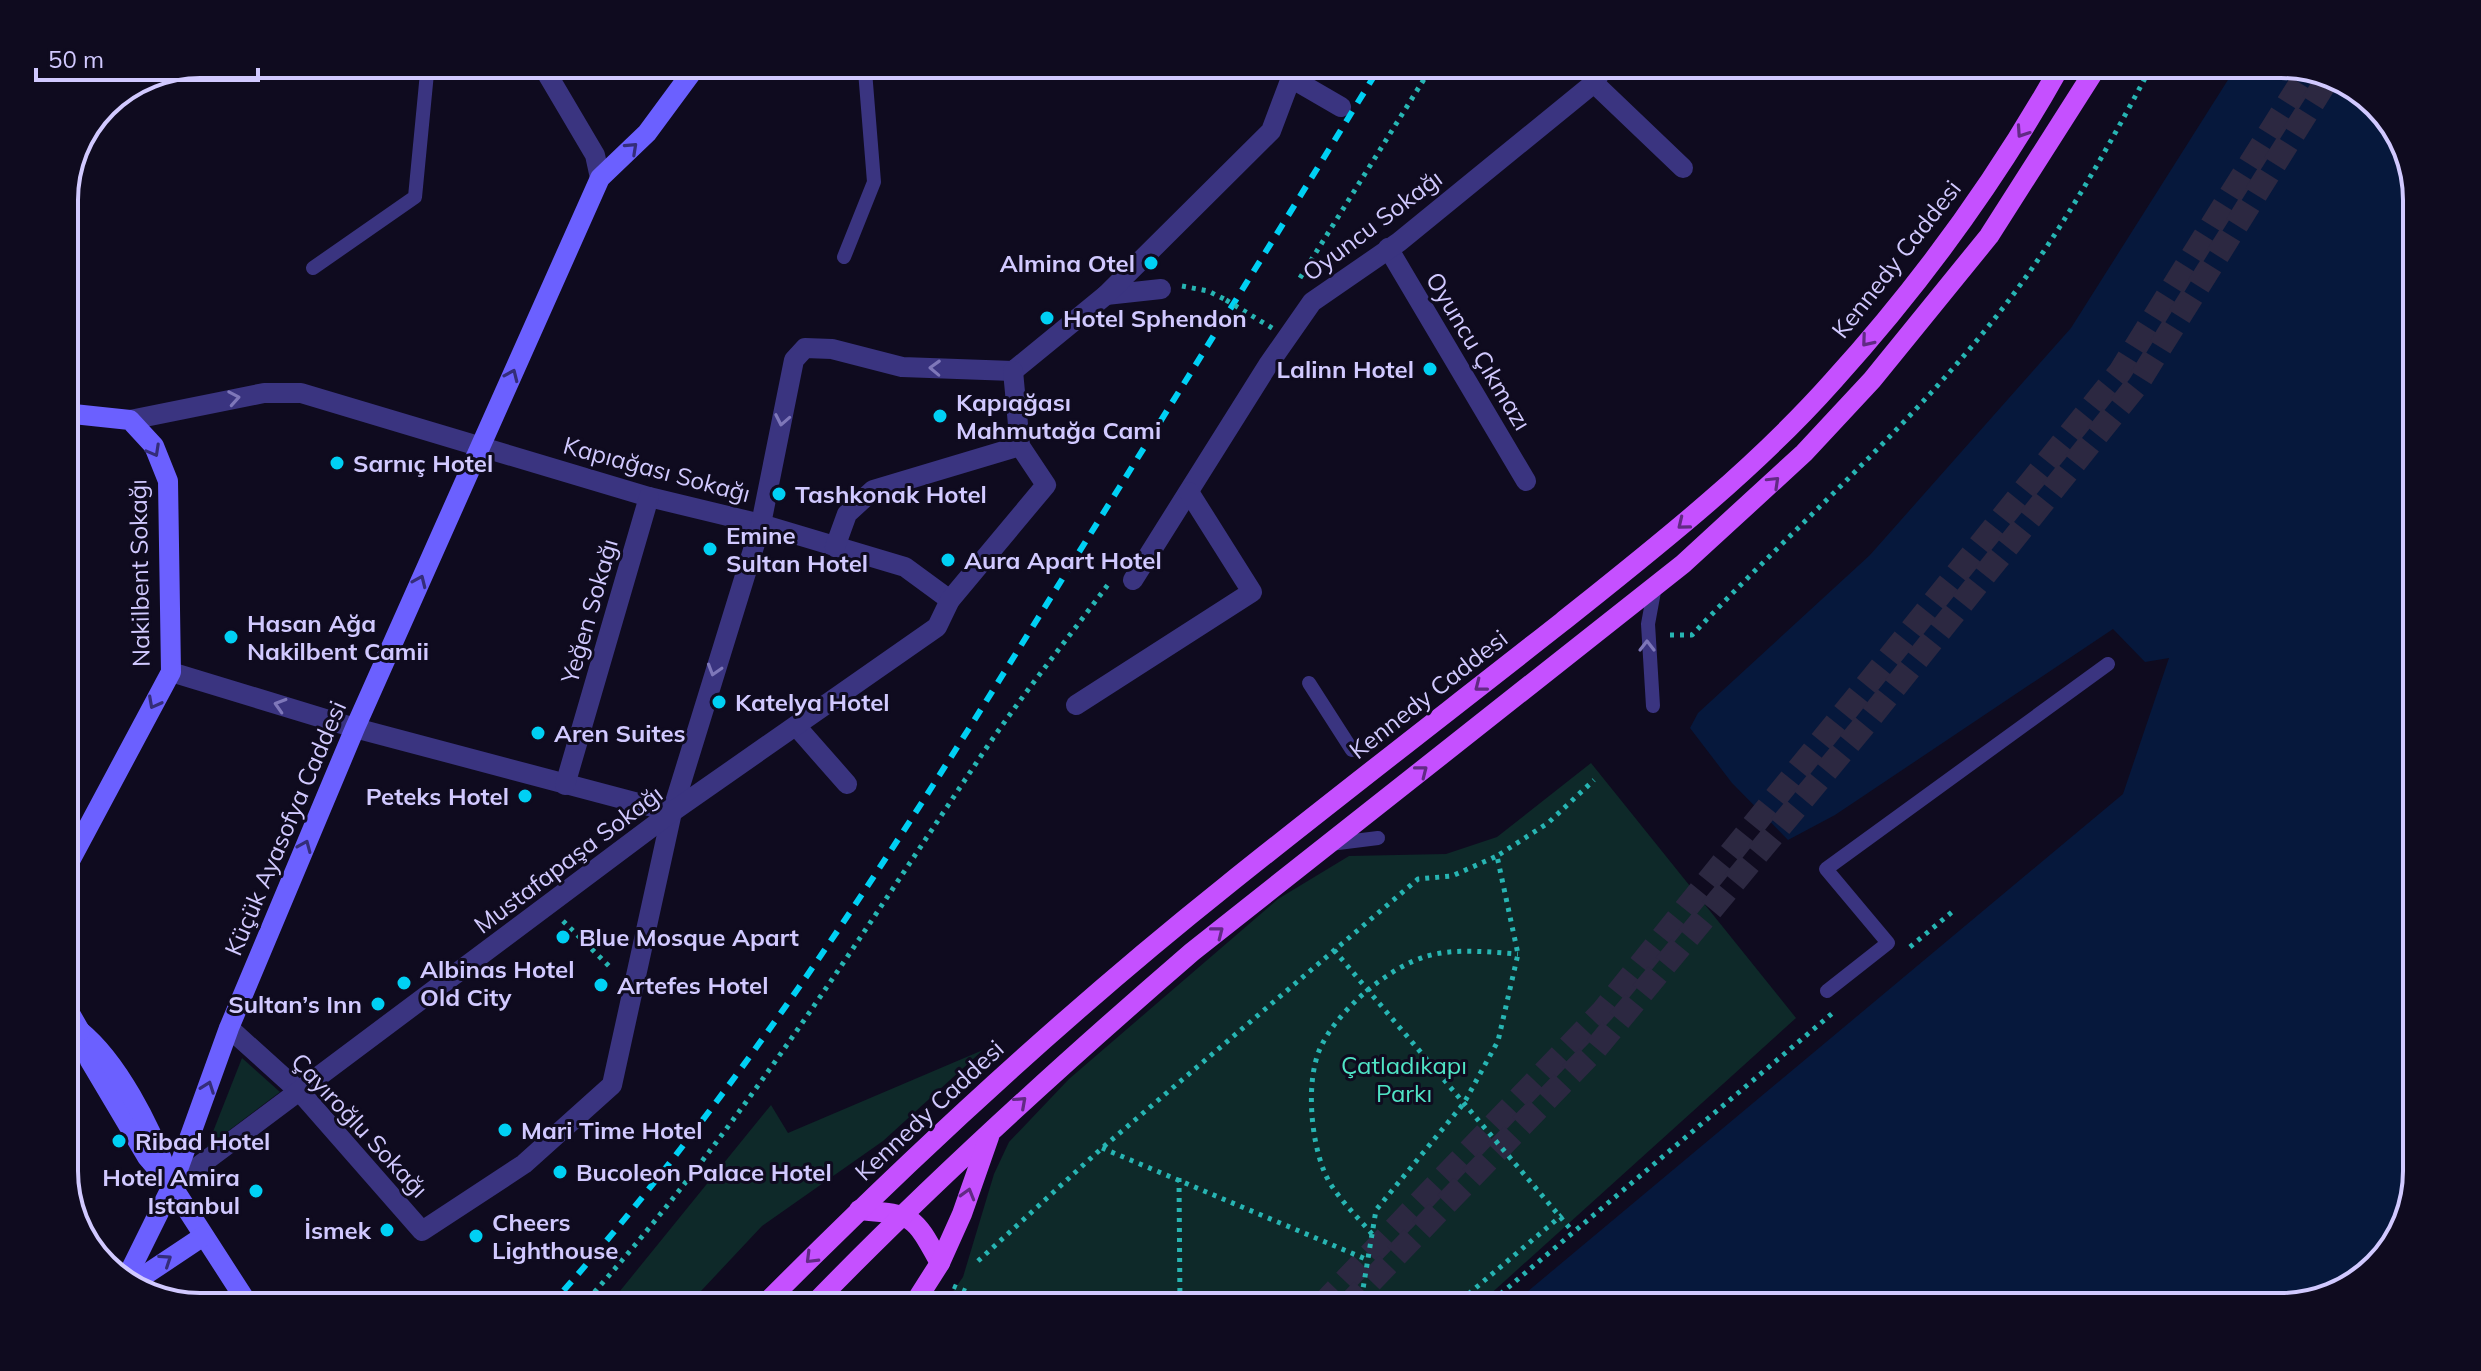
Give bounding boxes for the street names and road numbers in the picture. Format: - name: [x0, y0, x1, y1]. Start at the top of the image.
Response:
- street label: Oyuncu Sokağı: [1296, 163, 1448, 287]
- street label: Kennedy Caddesi: [1825, 174, 1967, 344]
- street label: Oyuncu Çıkmazı: [1420, 266, 1538, 436]
- street label: Kapıağası Sokağı: [560, 430, 754, 508]
- street label: Nakilbent Sokağı: [122, 479, 156, 667]
- street label: Yeğen Sokağı: [554, 535, 624, 688]
- street label: Kennedy Caddesi: [1343, 623, 1513, 765]
- street label: Küçük Ayasofya Caddesi: [218, 696, 352, 960]
- street label: Mustafapaşa Sokağı: [468, 778, 668, 940]
- street label: Kennedy Caddesi: [848, 1033, 1010, 1187]
- street label: Çayıroğlu Sokağı: [285, 1046, 435, 1204]

